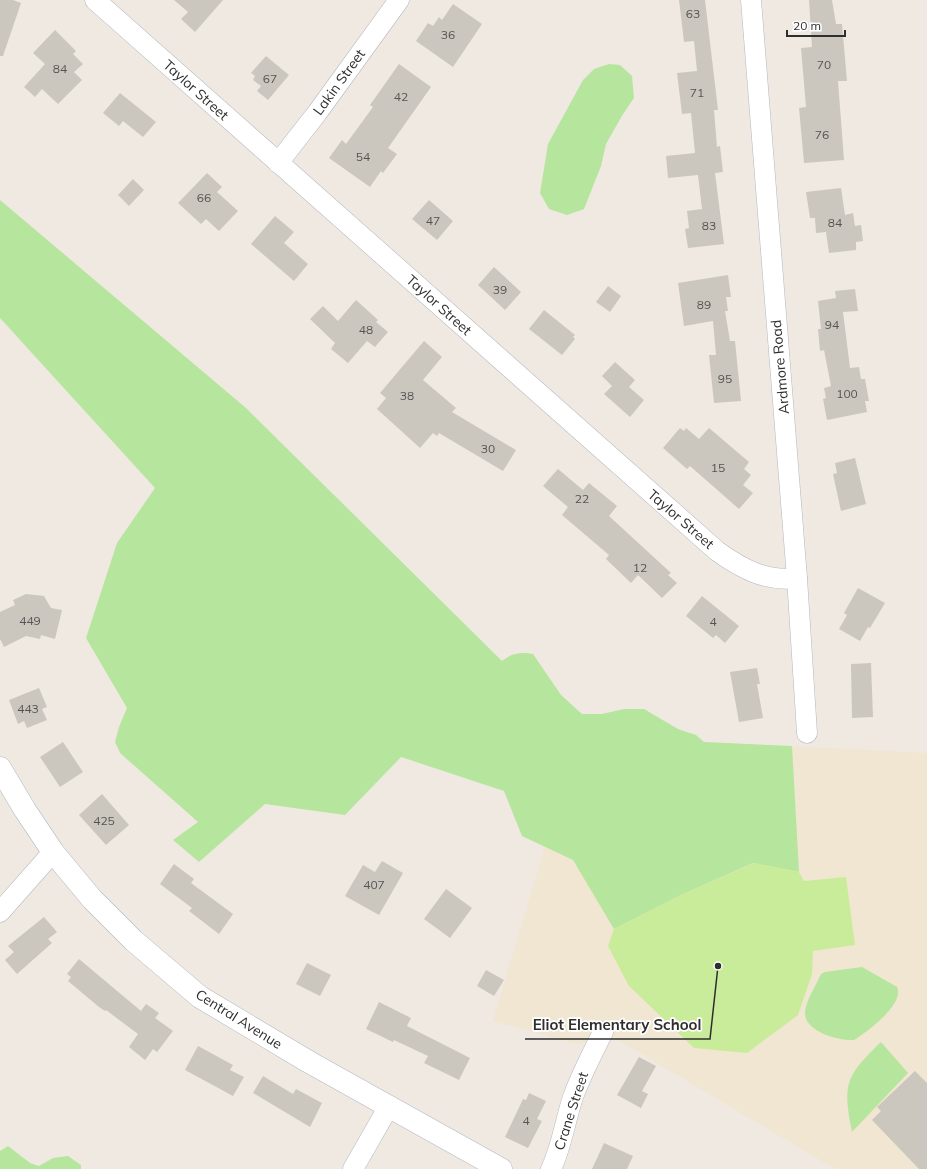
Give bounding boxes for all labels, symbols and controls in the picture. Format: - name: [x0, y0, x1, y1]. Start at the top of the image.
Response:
- house number: 63: [686, 6, 700, 21]
- scale bar: [787, 12, 845, 38]
- text: 20 m: [793, 18, 821, 33]
- house number: 36: [441, 27, 455, 42]
- street label: Lakin Street: [309, 45, 369, 119]
- street label: Taylor Street: [160, 56, 233, 124]
- house number: 70: [817, 57, 831, 72]
- house number: 84: [53, 61, 67, 76]
- house number: 67: [263, 71, 277, 86]
- house number: 71: [690, 85, 704, 100]
- house number: 42: [394, 89, 408, 104]
- house number: 76: [815, 127, 829, 142]
- house number: 54: [356, 149, 370, 164]
- house number: 66: [197, 190, 211, 205]
- house number: 47: [426, 213, 440, 228]
- house number: 84: [828, 215, 842, 230]
- house number: 83: [702, 218, 716, 233]
- street label: Taylor Street: [403, 271, 476, 339]
- house number: 39: [493, 282, 507, 297]
- house number: 89: [697, 297, 711, 312]
- house number: 94: [825, 317, 839, 332]
- street label: Ardmore Road: [767, 319, 793, 415]
- house number: 48: [359, 322, 373, 337]
- house number: 95: [718, 371, 732, 386]
- house number: 100: [836, 386, 858, 401]
- house number: 38: [400, 388, 414, 403]
- house number: 30: [481, 441, 495, 456]
- house number: 15: [711, 460, 725, 475]
- street label: Taylor Street: [644, 485, 718, 553]
- house number: 22: [575, 491, 589, 506]
- house number: 12: [633, 560, 647, 575]
- house number: 449: [19, 613, 41, 628]
- house number: 4: [709, 614, 717, 629]
- house number: 443: [17, 701, 39, 716]
- house number: 425: [93, 813, 115, 828]
- house number: 407: [363, 877, 385, 892]
- street label: Central Avenue: [192, 985, 286, 1053]
- callout: Eliot Elementary School: [525, 1012, 710, 1039]
- text: Eliot Elementary School: [533, 1015, 701, 1034]
- street label: Crane Street: [550, 1070, 592, 1152]
- house number: 4: [522, 1113, 530, 1128]

